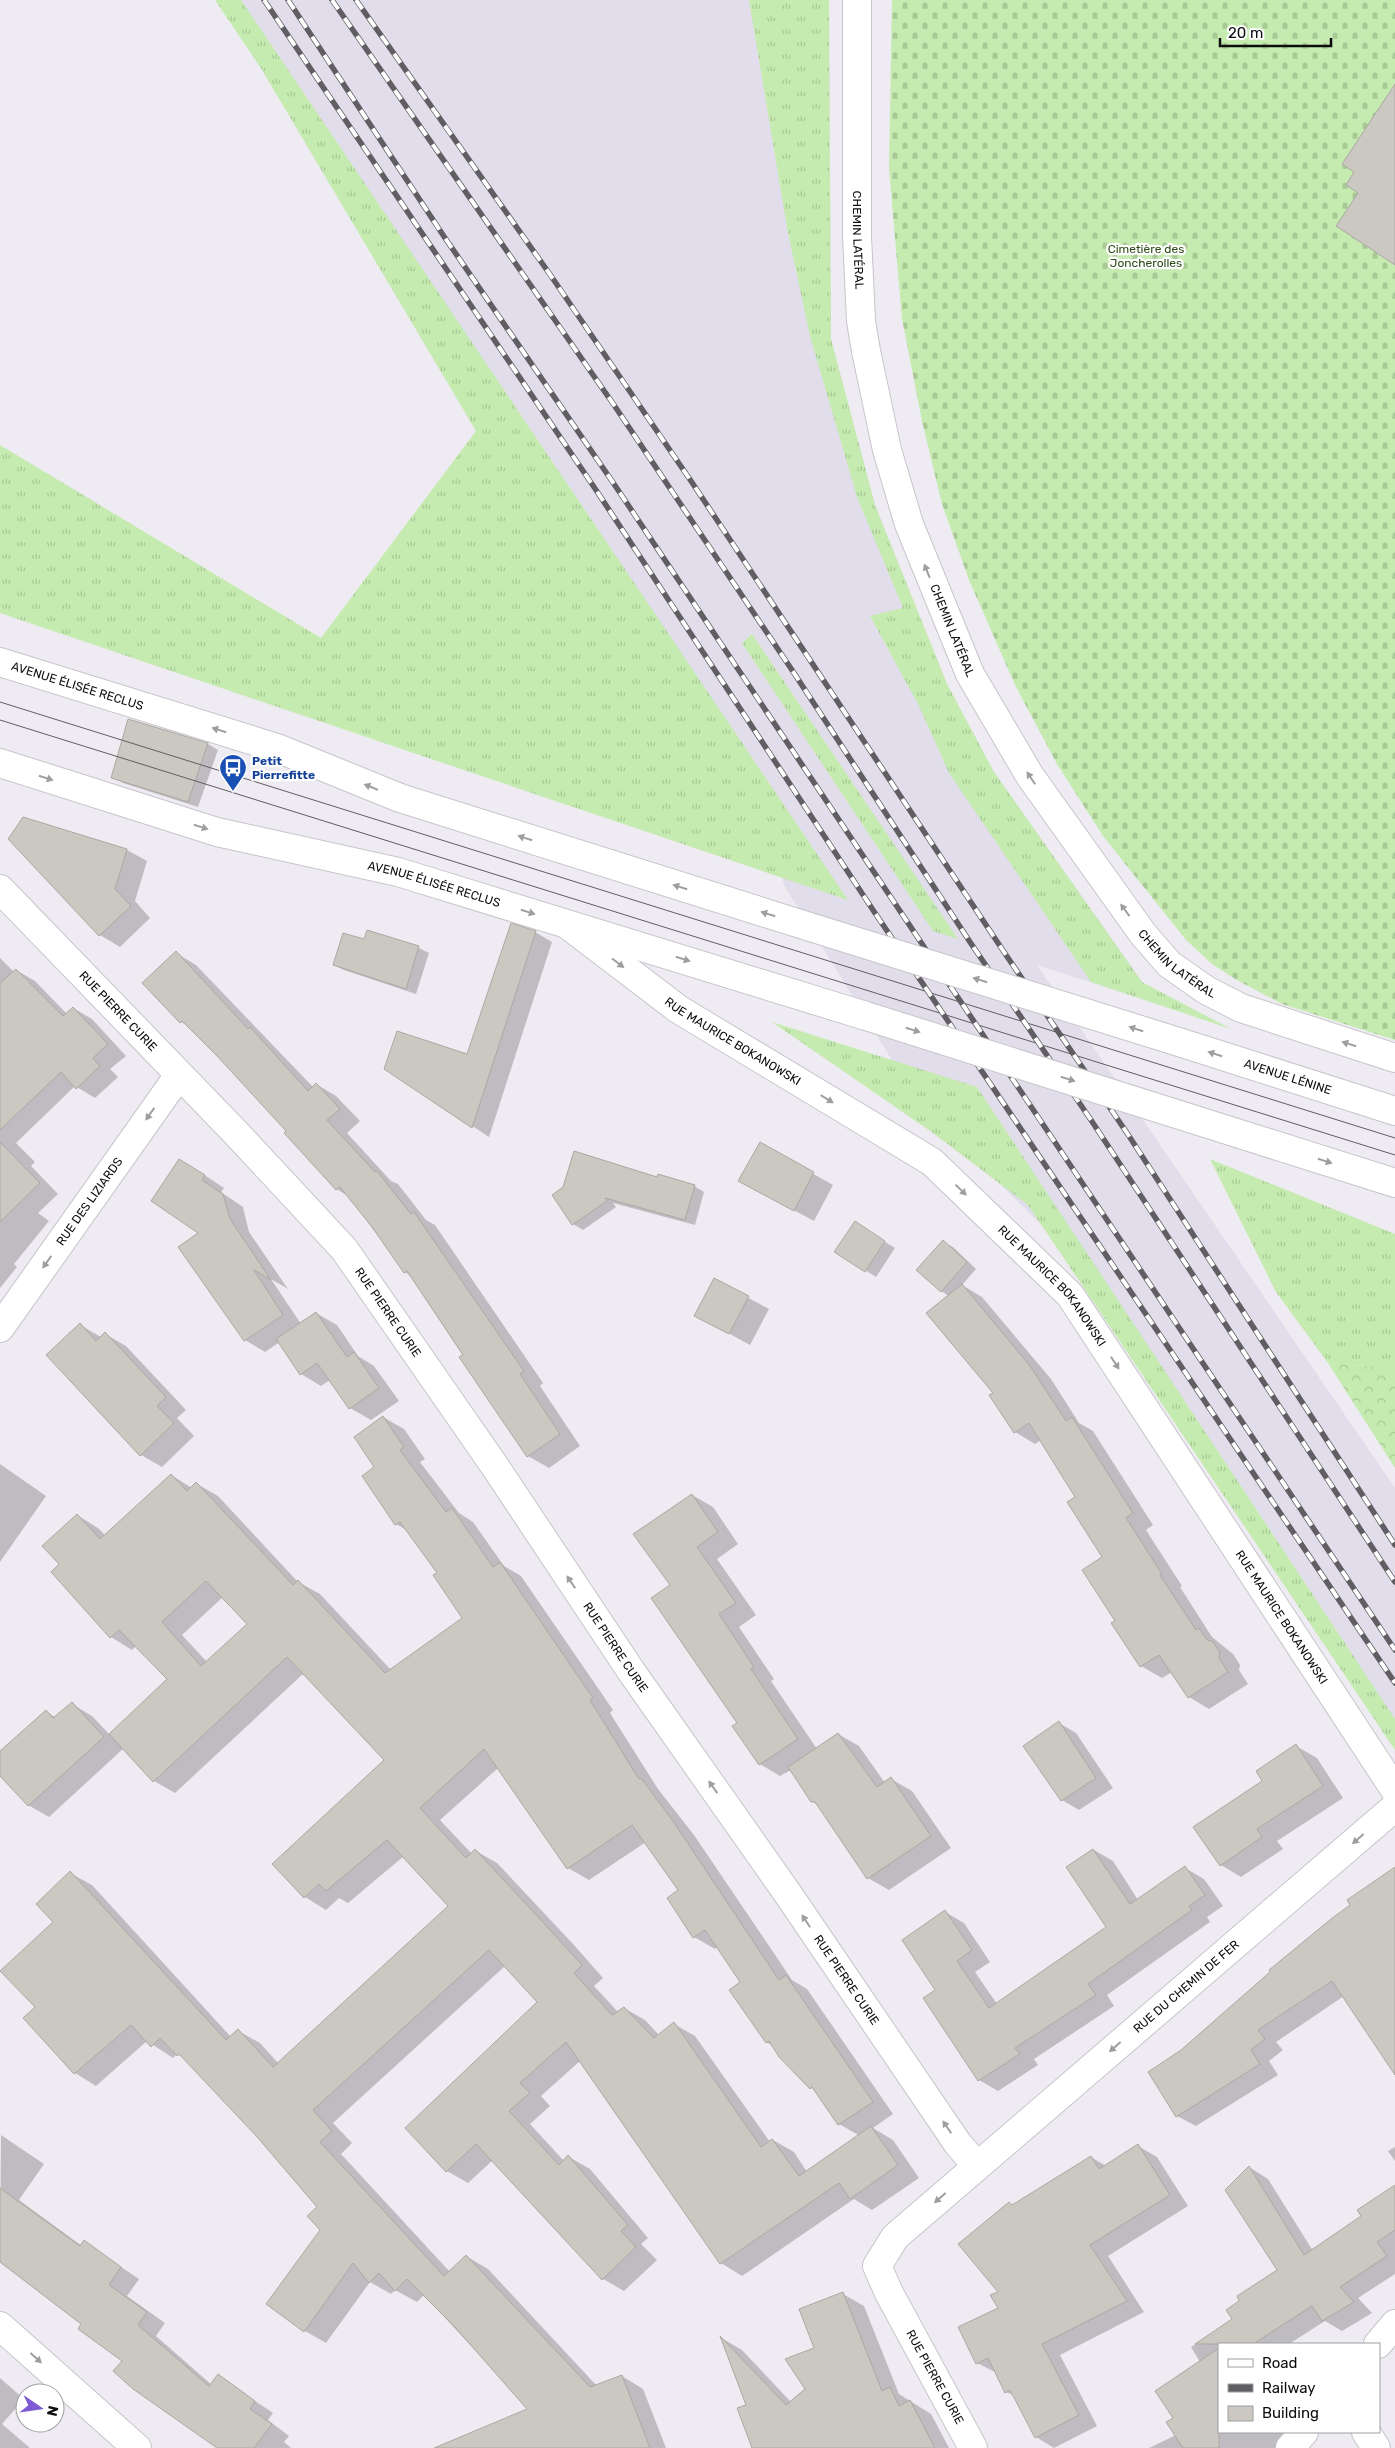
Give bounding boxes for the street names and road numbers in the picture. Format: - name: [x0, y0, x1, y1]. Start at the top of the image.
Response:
- street label: CHEMIN LATÉRAL: [850, 191, 867, 290]
- street label: CHEMIN LATÉRAL: [927, 582, 978, 679]
- street label: AVENUE ÉLISÉE RECLUS: [10, 659, 145, 713]
- street label: AVENUE ÉLISÉE RECLUS: [366, 859, 502, 910]
- street label: CHEMIN LATÉRAL: [1135, 927, 1218, 1001]
- street label: RUE PIERRE CURIE: [76, 968, 160, 1054]
- street label: RUE MAURICE BOKANOWSKI: [662, 994, 803, 1088]
- street label: AVENUE LÉNINE: [1242, 1056, 1333, 1097]
- street label: RUE DES LIZIARDS: [54, 1155, 125, 1248]
- street label: RUE MAURICE BOKANOWSKI: [995, 1223, 1109, 1349]
- street label: RUE PIERRE CURIE: [352, 1265, 424, 1360]
- street label: RUE MAURICE BOKANOWSKI: [1233, 1548, 1330, 1687]
- street label: RUE PIERRE CURIE: [580, 1600, 651, 1695]
- street label: RUE PIERRE CURIE: [811, 1932, 882, 2028]
- street label: RUE DU CHEMIN DE FER: [1130, 1937, 1242, 2036]
- street label: RUE PIERRE CURIE: [903, 2327, 967, 2427]

